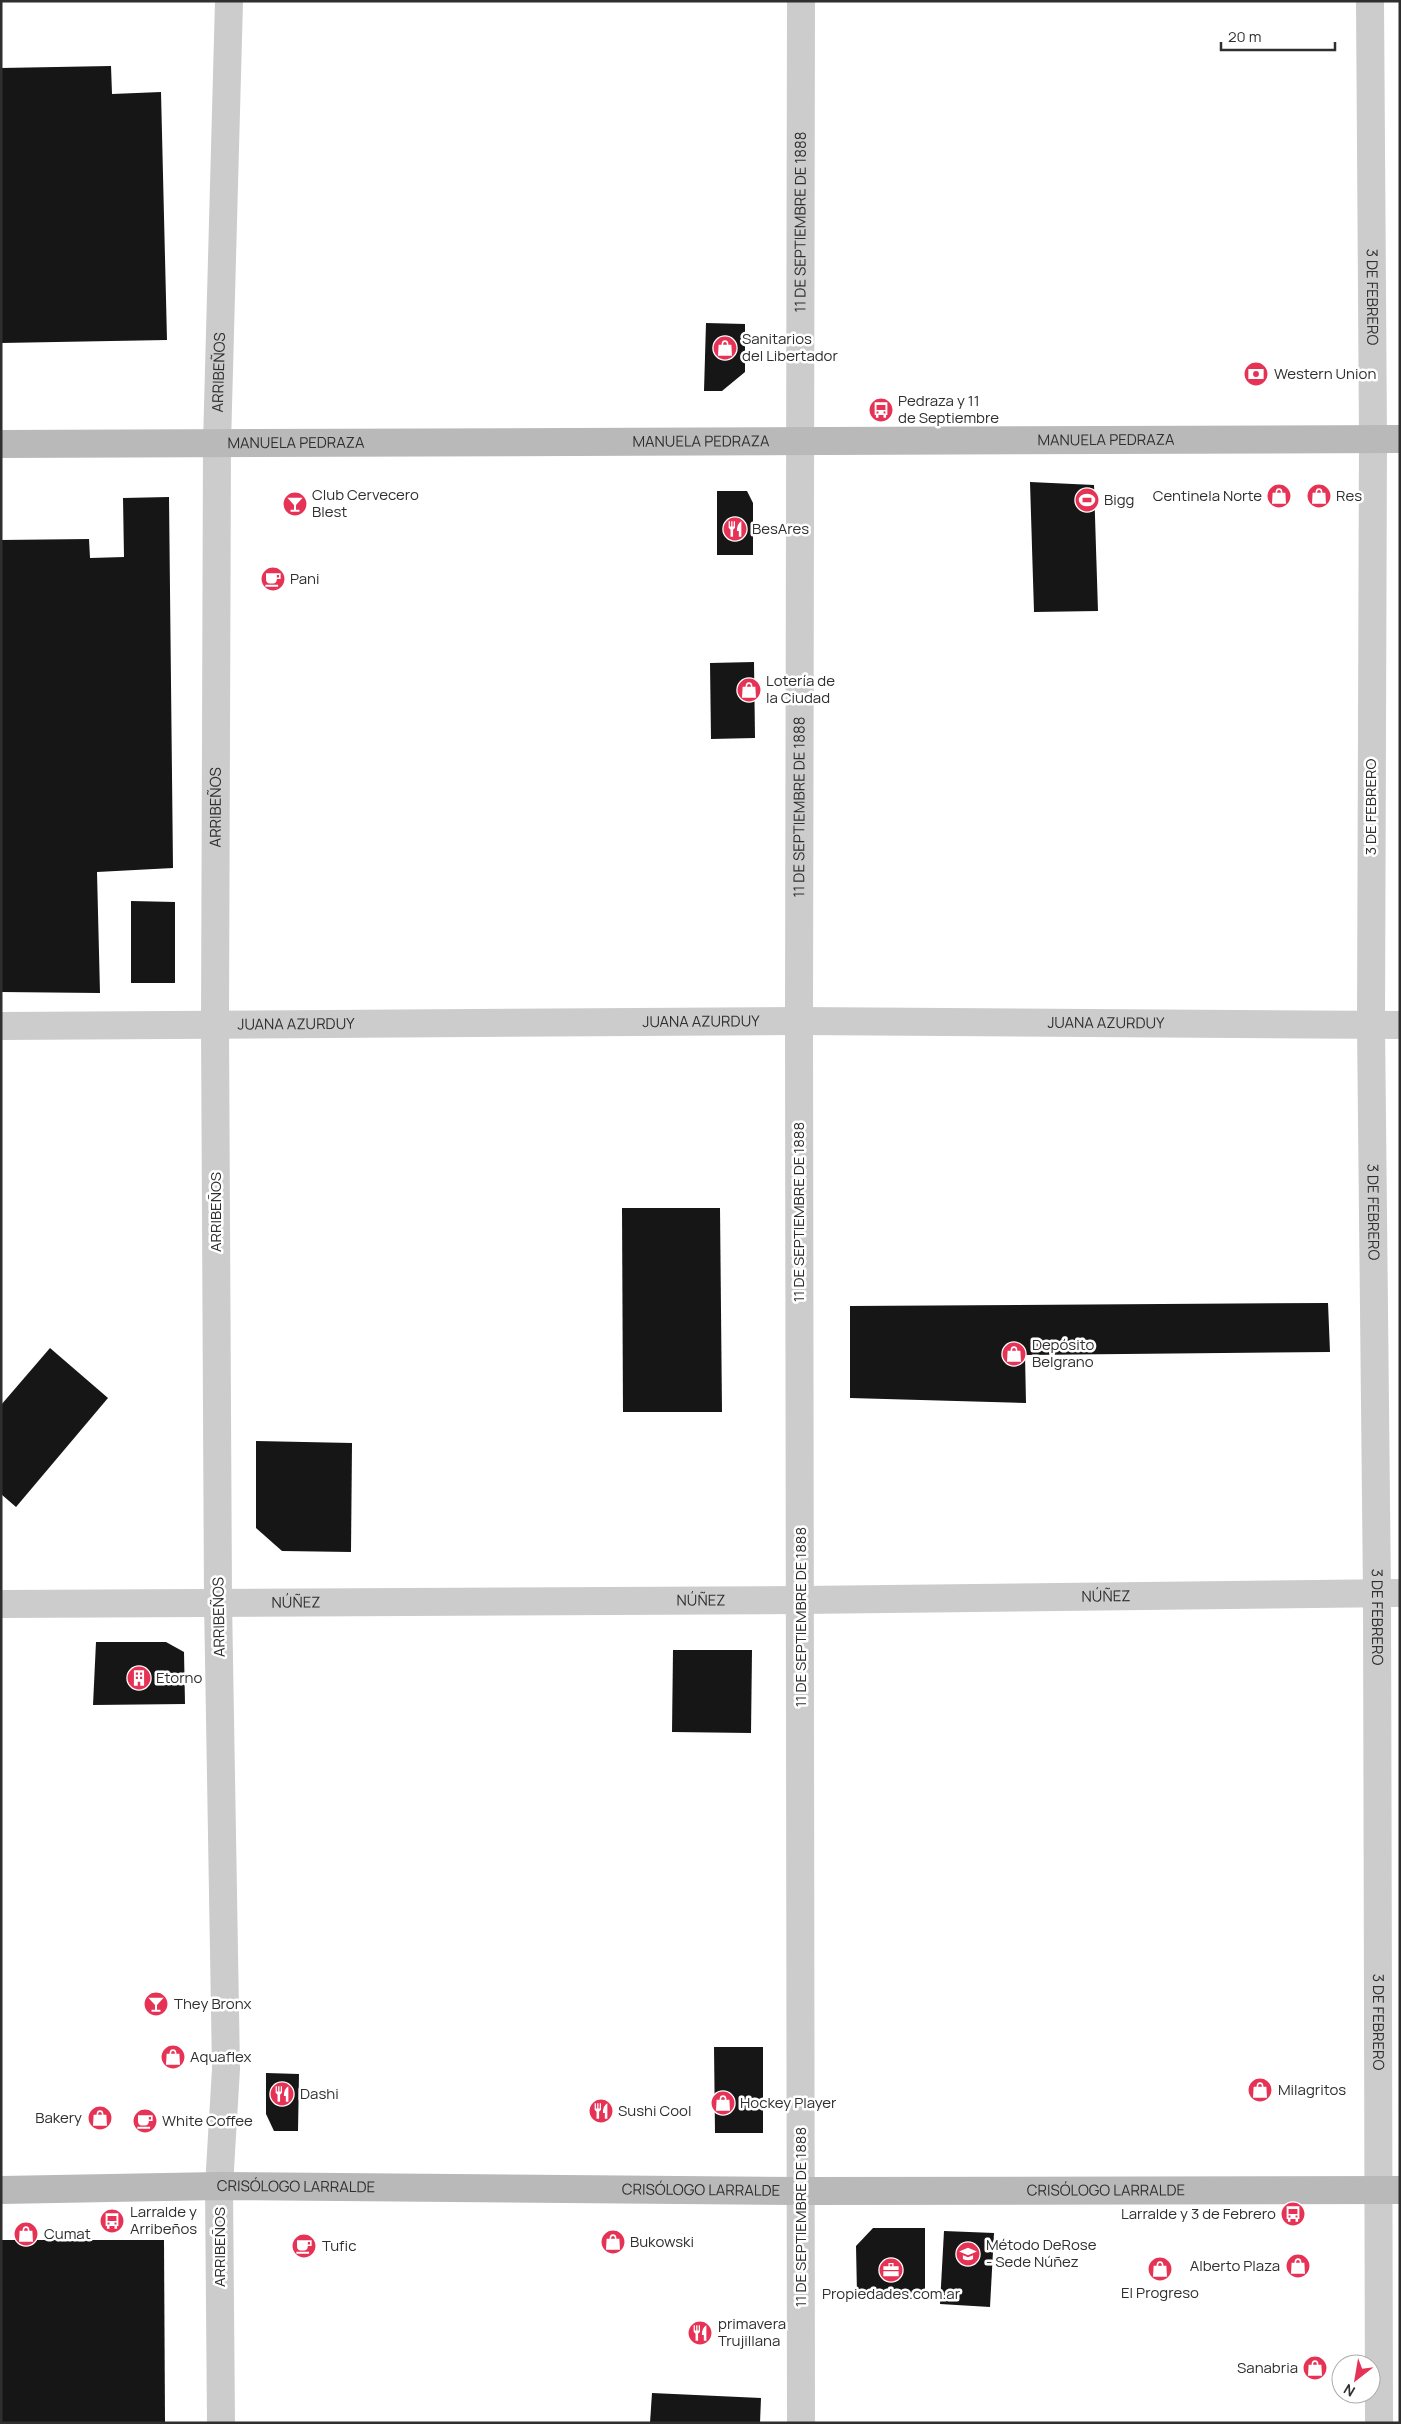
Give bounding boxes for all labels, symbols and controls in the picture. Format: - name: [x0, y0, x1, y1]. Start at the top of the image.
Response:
- scale bar: [1221, 20, 1335, 52]
- text: 20 m: [1228, 26, 1261, 47]
- street label: 11 DE SEPTIEMBRE DE 1888: [789, 132, 811, 312]
- street label: 3 DE FEBRERO: [1362, 249, 1383, 346]
- place label: Sanitarios del Libertador: [742, 328, 838, 366]
- street label: ARRIBEÑOS: [207, 332, 230, 413]
- shop icon: Sanitarios del Libertador: [712, 335, 738, 361]
- bank icon: Western Union: [1243, 361, 1269, 387]
- place label: Western Union: [1274, 363, 1376, 384]
- place label: Pedraza y 11 de Septiembre: [898, 390, 999, 428]
- bus stop icon: Pedraza y 11 de Septiembre: [868, 397, 894, 423]
- street label: MANUELA PEDRAZA: [1037, 429, 1175, 450]
- street label: MANUELA PEDRAZA: [632, 430, 770, 452]
- street label: MANUELA PEDRAZA: [227, 432, 365, 453]
- shop icon: Centinela Norte: [1266, 483, 1292, 509]
- shop icon: Res: [1306, 483, 1332, 509]
- place label: Club Cervecero Blest: [312, 484, 419, 522]
- place label: Centinela Norte: [1153, 485, 1262, 506]
- place label: Res: [1336, 485, 1362, 506]
- sports icon: Bigg: [1074, 487, 1100, 513]
- place label: Bigg: [1104, 489, 1134, 510]
- bar icon: Club Cervecero Blest: [282, 491, 308, 517]
- restaurant icon: BesAres: [722, 516, 748, 542]
- place label: BesAres: [752, 518, 809, 539]
- cafe icon: Pani: [260, 566, 286, 592]
- place label: Pani: [290, 568, 319, 589]
- place label: Lotería de la Ciudad: [766, 670, 835, 708]
- shop icon: Lotería de la Ciudad: [736, 677, 762, 703]
- street label: 11 DE SEPTIEMBRE DE 1888: [788, 717, 810, 897]
- street label: 3 DE FEBRERO: [1360, 759, 1381, 855]
- street label: ARRIBEÑOS: [205, 767, 226, 847]
- street label: JUANA AZURDUY: [642, 1010, 760, 1032]
- street label: JUANA AZURDUY: [1047, 1012, 1165, 1033]
- street label: JUANA AZURDUY: [237, 1013, 355, 1035]
- street label: 11 DE SEPTIEMBRE DE 1888: [788, 1122, 809, 1302]
- street label: 3 DE FEBRERO: [1362, 1164, 1384, 1261]
- street label: ARRIBEÑOS: [205, 1172, 226, 1252]
- place label: Depósito Belgrano: [1032, 1334, 1094, 1372]
- shop icon: Depósito Belgrano: [1001, 1341, 1027, 1367]
- street label: 11 DE SEPTIEMBRE DE 1888: [790, 1527, 811, 1707]
- street label: 3 DE FEBRERO: [1367, 1569, 1388, 1665]
- street label: ARRIBEÑOS: [207, 1577, 230, 1657]
- street label: NÚÑEZ: [1081, 1585, 1131, 1607]
- street label: NÚÑEZ: [676, 1589, 725, 1611]
- street label: NÚÑEZ: [272, 1591, 320, 1613]
- building icon: Etorno: [126, 1665, 152, 1691]
- place label: Etorno: [156, 1667, 202, 1688]
- street label: 3 DE FEBRERO: [1368, 1974, 1389, 2070]
- bar icon: They Bronx: [143, 1991, 169, 2017]
- place label: They Bronx: [174, 1993, 252, 2014]
- shop icon: Aquaflex: [160, 2044, 186, 2070]
- place label: Aquaflex: [190, 2046, 251, 2067]
- shop icon: Milagritos: [1247, 2077, 1273, 2103]
- place label: Milagritos: [1278, 2079, 1346, 2100]
- restaurant icon: Dashi: [269, 2081, 295, 2107]
- place label: Dashi: [300, 2083, 339, 2104]
- shop icon: Hockey Player: [710, 2090, 736, 2116]
- place label: Hockey Player: [740, 2092, 837, 2113]
- restaurant icon: Sushi Cool: [588, 2098, 614, 2124]
- place label: Sushi Cool: [618, 2100, 691, 2121]
- shop icon: Bakery: [87, 2105, 113, 2131]
- place label: Bakery: [35, 2107, 82, 2128]
- cafe icon: White Coffee: [132, 2108, 158, 2134]
- place label: White Coffee: [162, 2110, 253, 2131]
- street label: 11 DE SEPTIEMBRE DE 1888: [790, 2127, 811, 2307]
- street label: CRISÓLOGO LARRALDE: [217, 2175, 375, 2197]
- street label: CRISÓLOGO LARRALDE: [622, 2178, 780, 2201]
- street label: CRISÓLOGO LARRALDE: [1027, 2179, 1185, 2201]
- place label: Larralde y Arribeños: [130, 2201, 197, 2239]
- bus stop icon: Larralde y 3 de Febrero: [1280, 2201, 1306, 2227]
- place label: Larralde y 3 de Febrero: [1121, 2203, 1276, 2224]
- street label: ARRIBEÑOS: [209, 2207, 230, 2287]
- bus stop icon: Larralde y Arribeños: [99, 2208, 125, 2234]
- shop icon: Cumat: [13, 2221, 39, 2247]
- place label: Cumat: [44, 2223, 91, 2244]
- shop icon: Bukowski: [600, 2229, 626, 2255]
- place label: Bukowski: [630, 2231, 694, 2252]
- cafe icon: Tufic: [291, 2233, 317, 2259]
- place label: Método DeRose - Sede Núñez: [986, 2234, 1097, 2272]
- place label: Tufic: [322, 2235, 356, 2256]
- school or university icon: Método DeRose - Sede Núñez: [955, 2241, 981, 2267]
- shop icon: Alberto Plaza: [1285, 2253, 1311, 2279]
- place label: Alberto Plaza: [1190, 2255, 1280, 2276]
- shop icon: El Progreso: [1147, 2256, 1173, 2282]
- office icon: Propiedades.com.ar: [878, 2257, 904, 2283]
- place label: El Progreso: [1121, 2282, 1199, 2303]
- place label: Propiedades.com.ar: [822, 2283, 961, 2304]
- place label: primavera Trujillana: [718, 2313, 786, 2351]
- restaurant icon: primavera Trujillana: [687, 2320, 713, 2346]
- north arrow: [1331, 2354, 1381, 2404]
- shop icon: Sanabria: [1302, 2355, 1328, 2381]
- place label: Sanabria: [1237, 2357, 1298, 2378]
- text: N: [1340, 2380, 1358, 2401]

